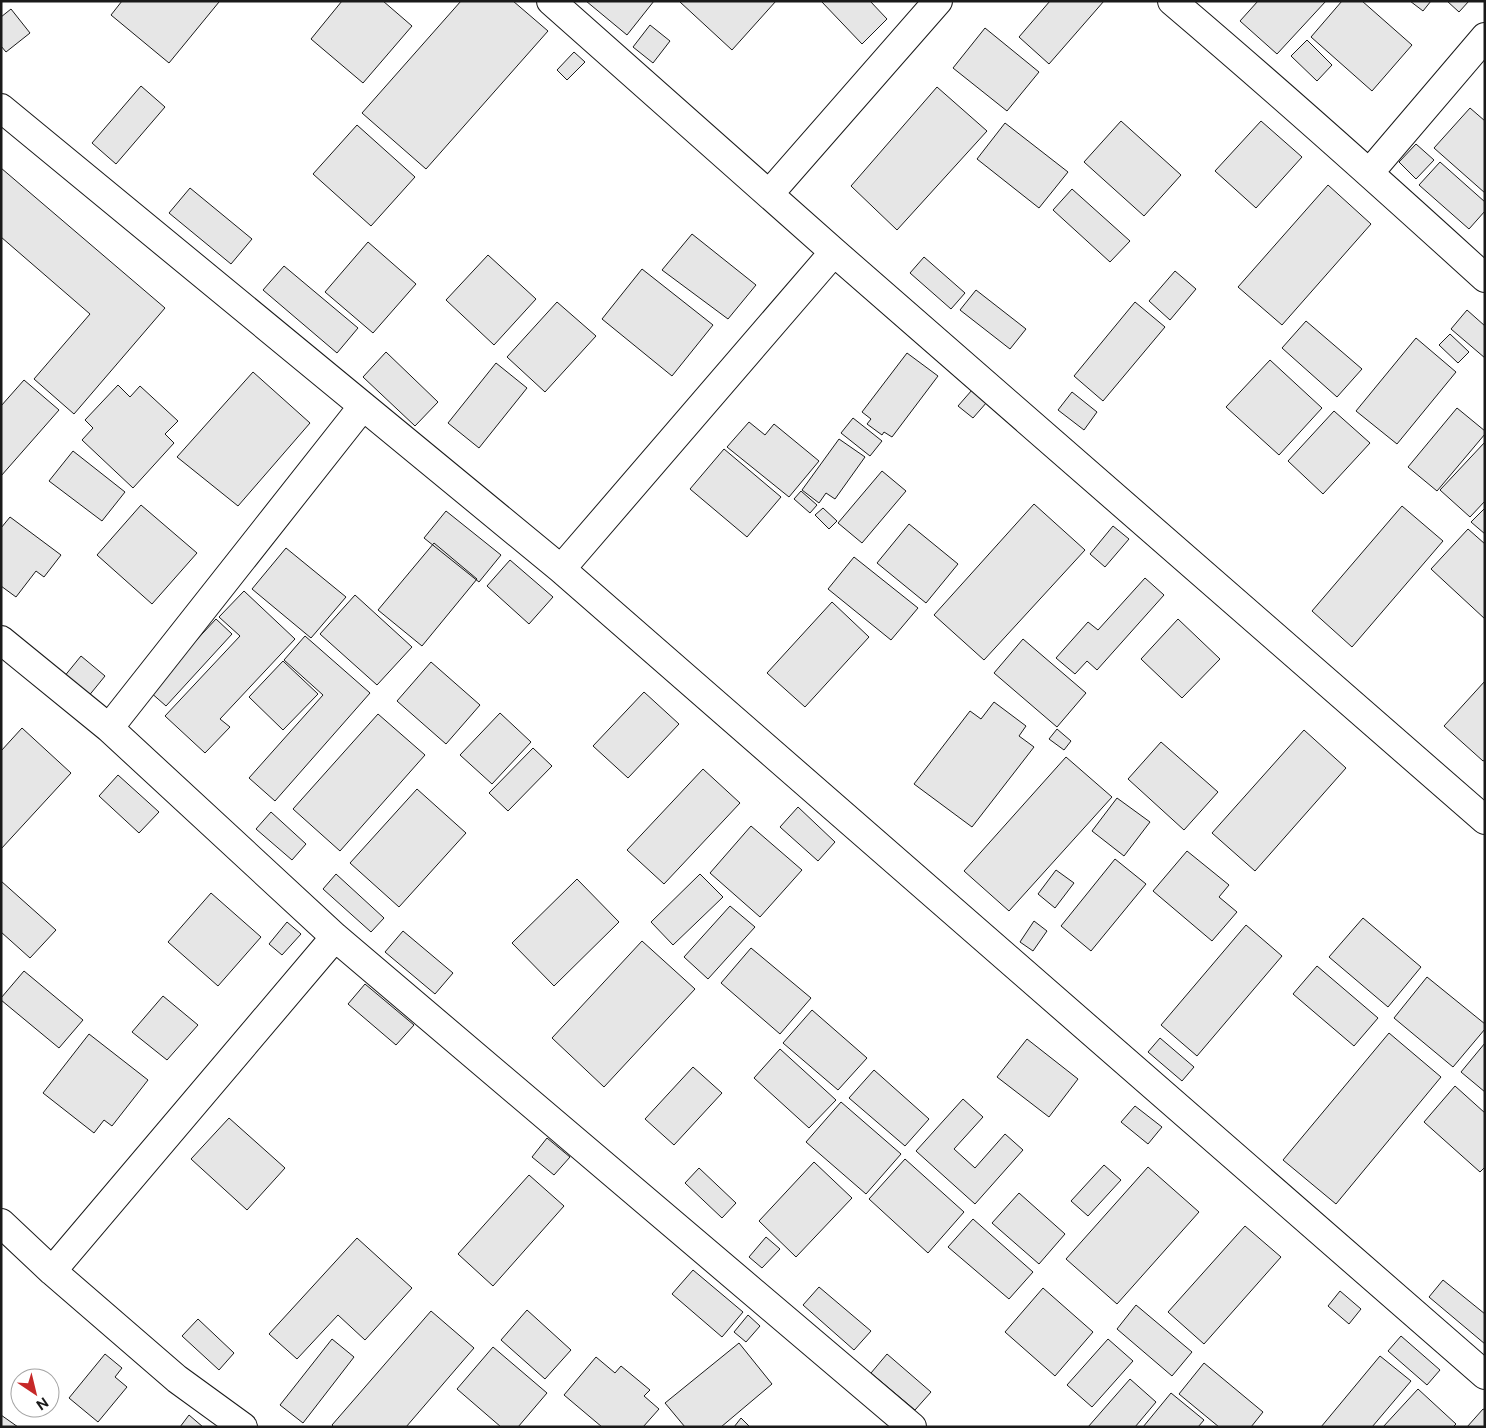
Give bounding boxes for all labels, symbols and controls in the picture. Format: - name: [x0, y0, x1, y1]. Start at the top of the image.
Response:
- north arrow: [10, 1368, 60, 1418]
- text: N: [33, 1394, 52, 1413]

